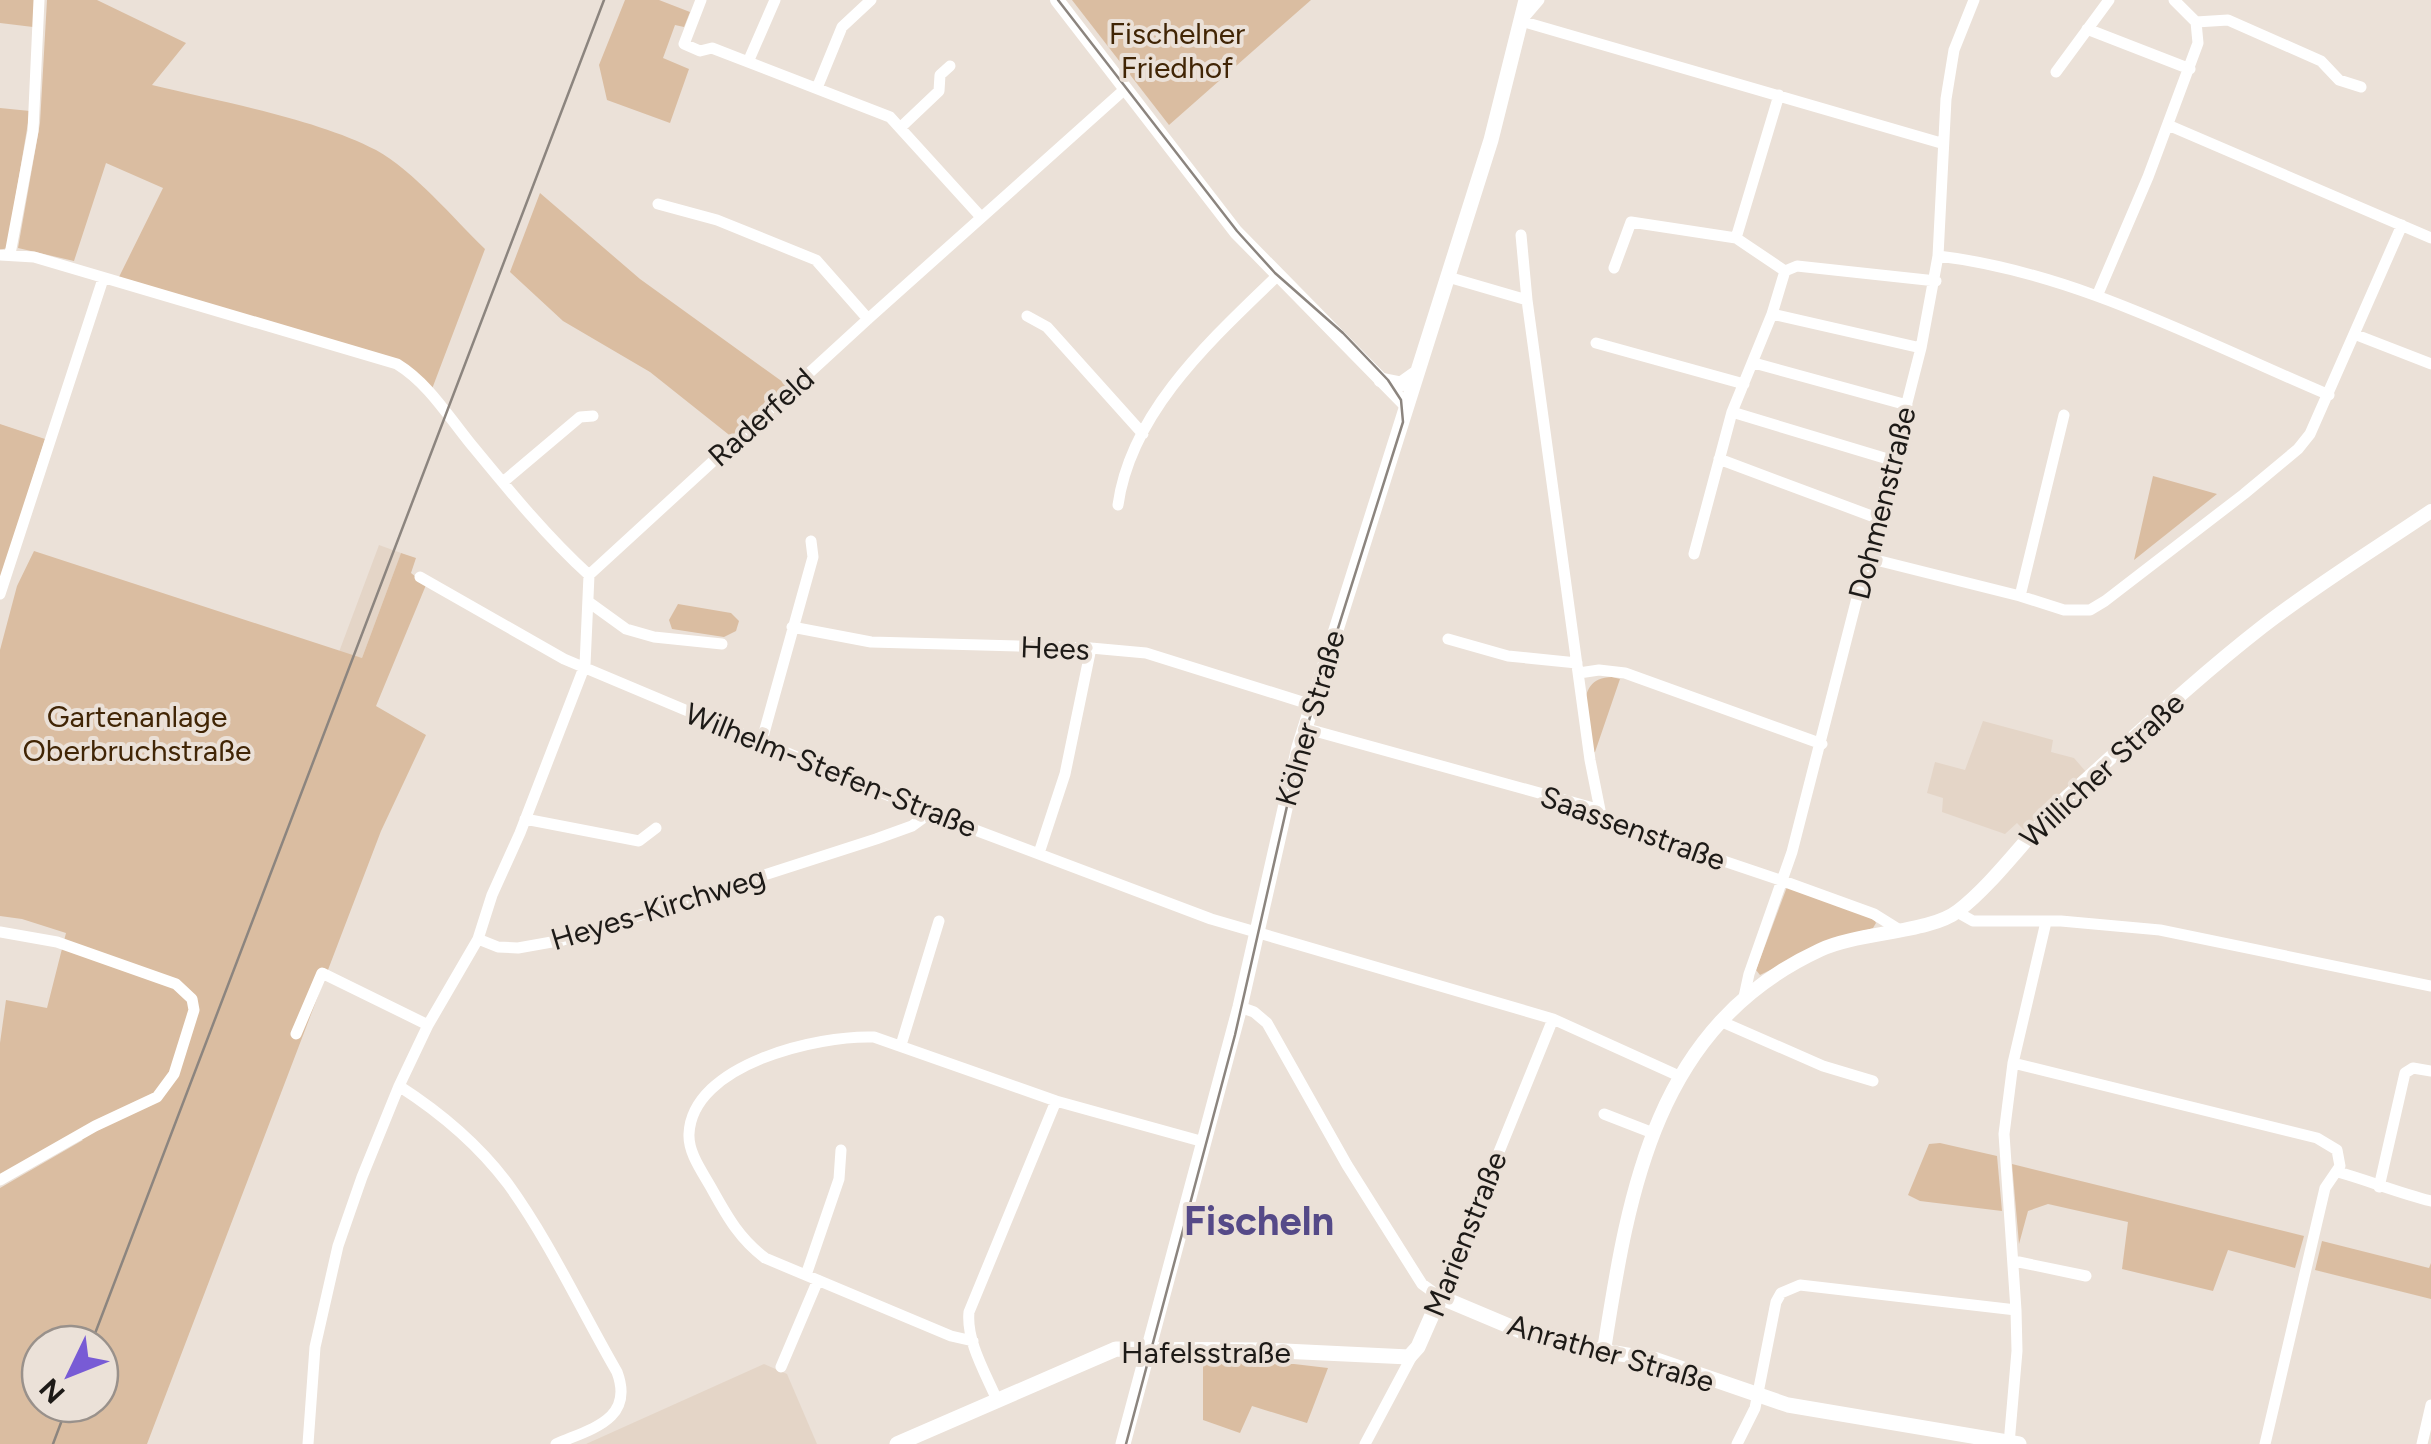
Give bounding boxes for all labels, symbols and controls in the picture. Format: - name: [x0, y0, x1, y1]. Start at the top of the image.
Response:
- park label: Fischelner Friedhof: [1109, 15, 1245, 86]
- street label: Raderfeld: [700, 360, 822, 474]
- street label: Dohmenstraße: [1840, 403, 1924, 603]
- street label: Kölner Straße: [1267, 626, 1353, 810]
- street label: Hees: [1020, 628, 1090, 668]
- street label: Willicher Straße: [2012, 684, 2192, 856]
- street label: Wilhelm-Stefen-Straße: [680, 695, 982, 845]
- park label: Gartenanlage Oberbruchstraße: [23, 698, 251, 769]
- street label: Saassenstraße: [1535, 777, 1731, 879]
- street label: Heyes-Kirchweg: [546, 858, 770, 958]
- street label: Marienstraße: [1415, 1146, 1515, 1322]
- district label: Fischeln: [1184, 1197, 1334, 1245]
- street label: Anrather Straße: [1504, 1306, 1718, 1400]
- north arrow: [20, 1324, 120, 1424]
- street label: Hafelsstraße: [1121, 1334, 1291, 1371]
- text: N: [32, 1372, 72, 1411]

